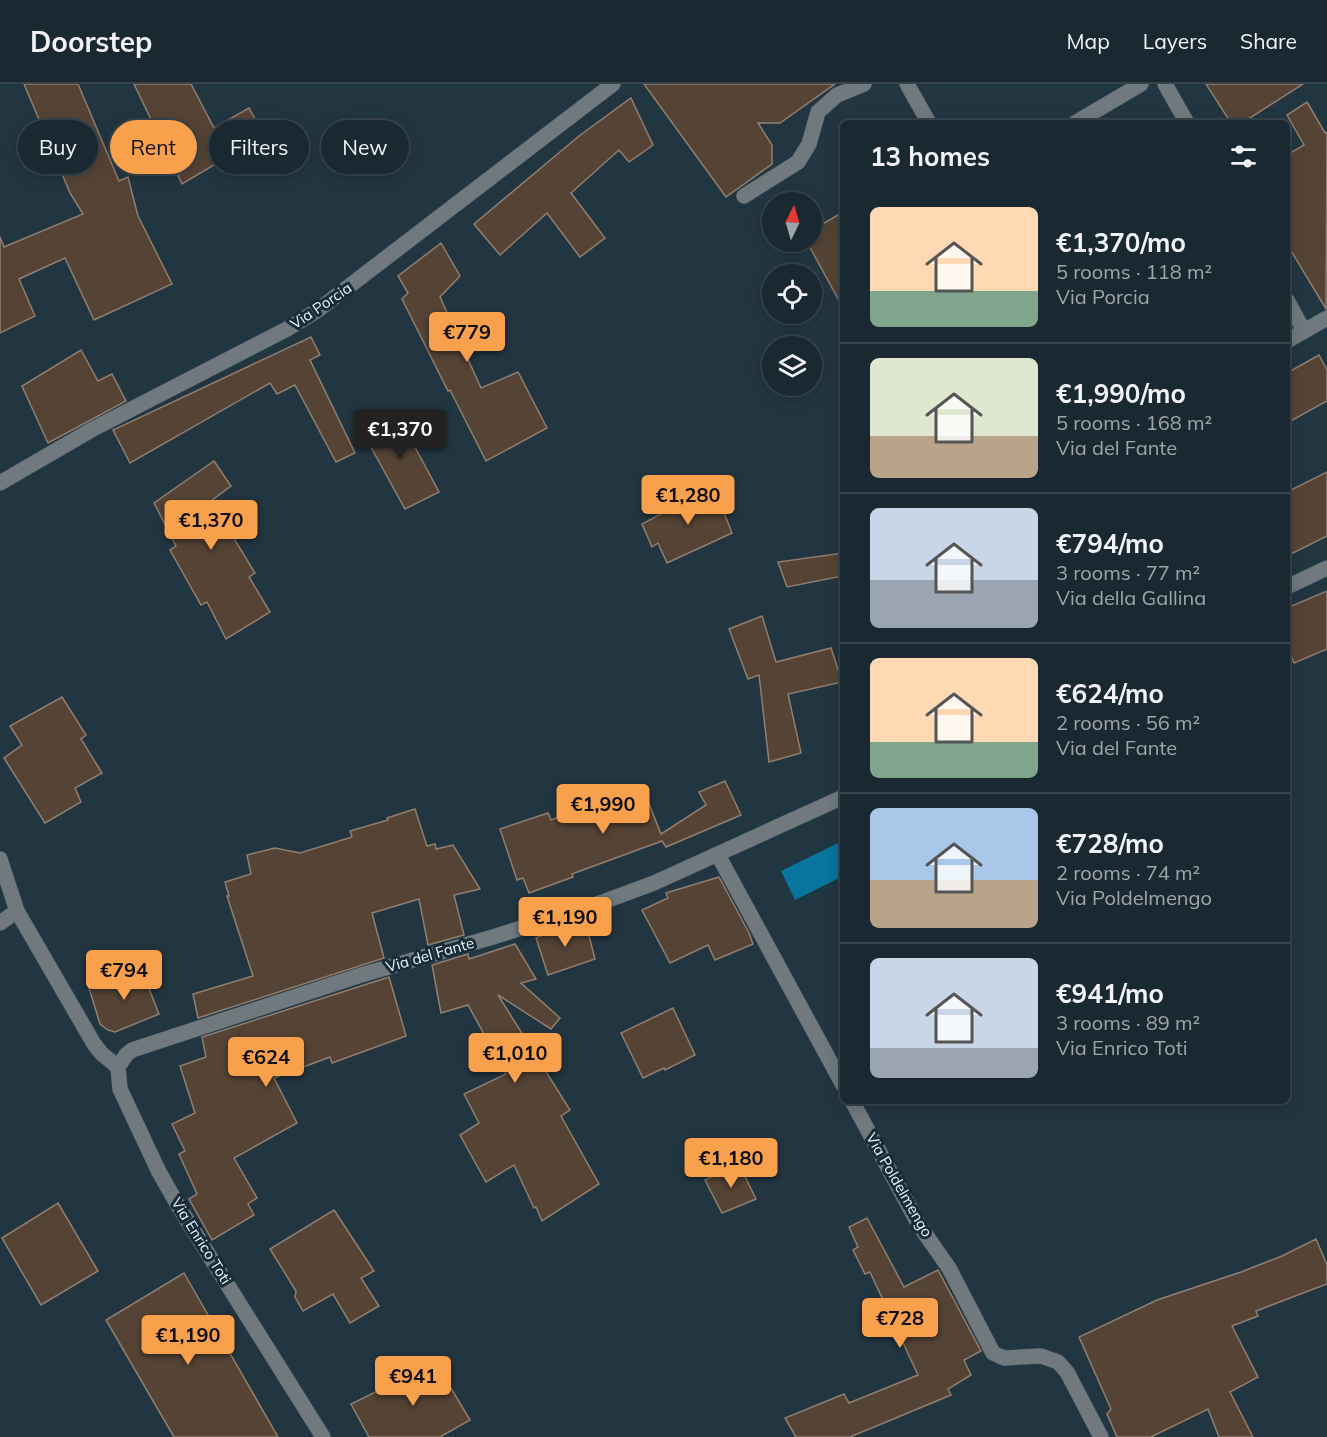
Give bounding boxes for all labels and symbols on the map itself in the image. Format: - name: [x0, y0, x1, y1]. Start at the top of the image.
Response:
- north arrow: [762, 192, 822, 252]
- street label: Via Porcia: [286, 278, 355, 333]
- pin: €779: [431, 312, 503, 363]
- pin: €1,370: [351, 409, 449, 460]
- pin: €1,280: [639, 475, 737, 526]
- pin: €1,370: [162, 500, 260, 551]
- pin: €1,990: [554, 784, 652, 835]
- pin: €1,190: [516, 897, 614, 948]
- street label: Via del Fante: [384, 933, 476, 976]
- pin: €794: [88, 950, 160, 1001]
- pin: €1,010: [466, 1033, 564, 1084]
- pin: €624: [230, 1037, 302, 1088]
- street label: Via Poldelmengo: [862, 1129, 937, 1240]
- pin: €1,180: [682, 1138, 780, 1189]
- street label: Via Enrico Toti: [167, 1194, 236, 1288]
- pin: €728: [864, 1298, 936, 1349]
- pin: €1,190: [139, 1315, 237, 1366]
- pin: €941: [377, 1356, 449, 1407]

